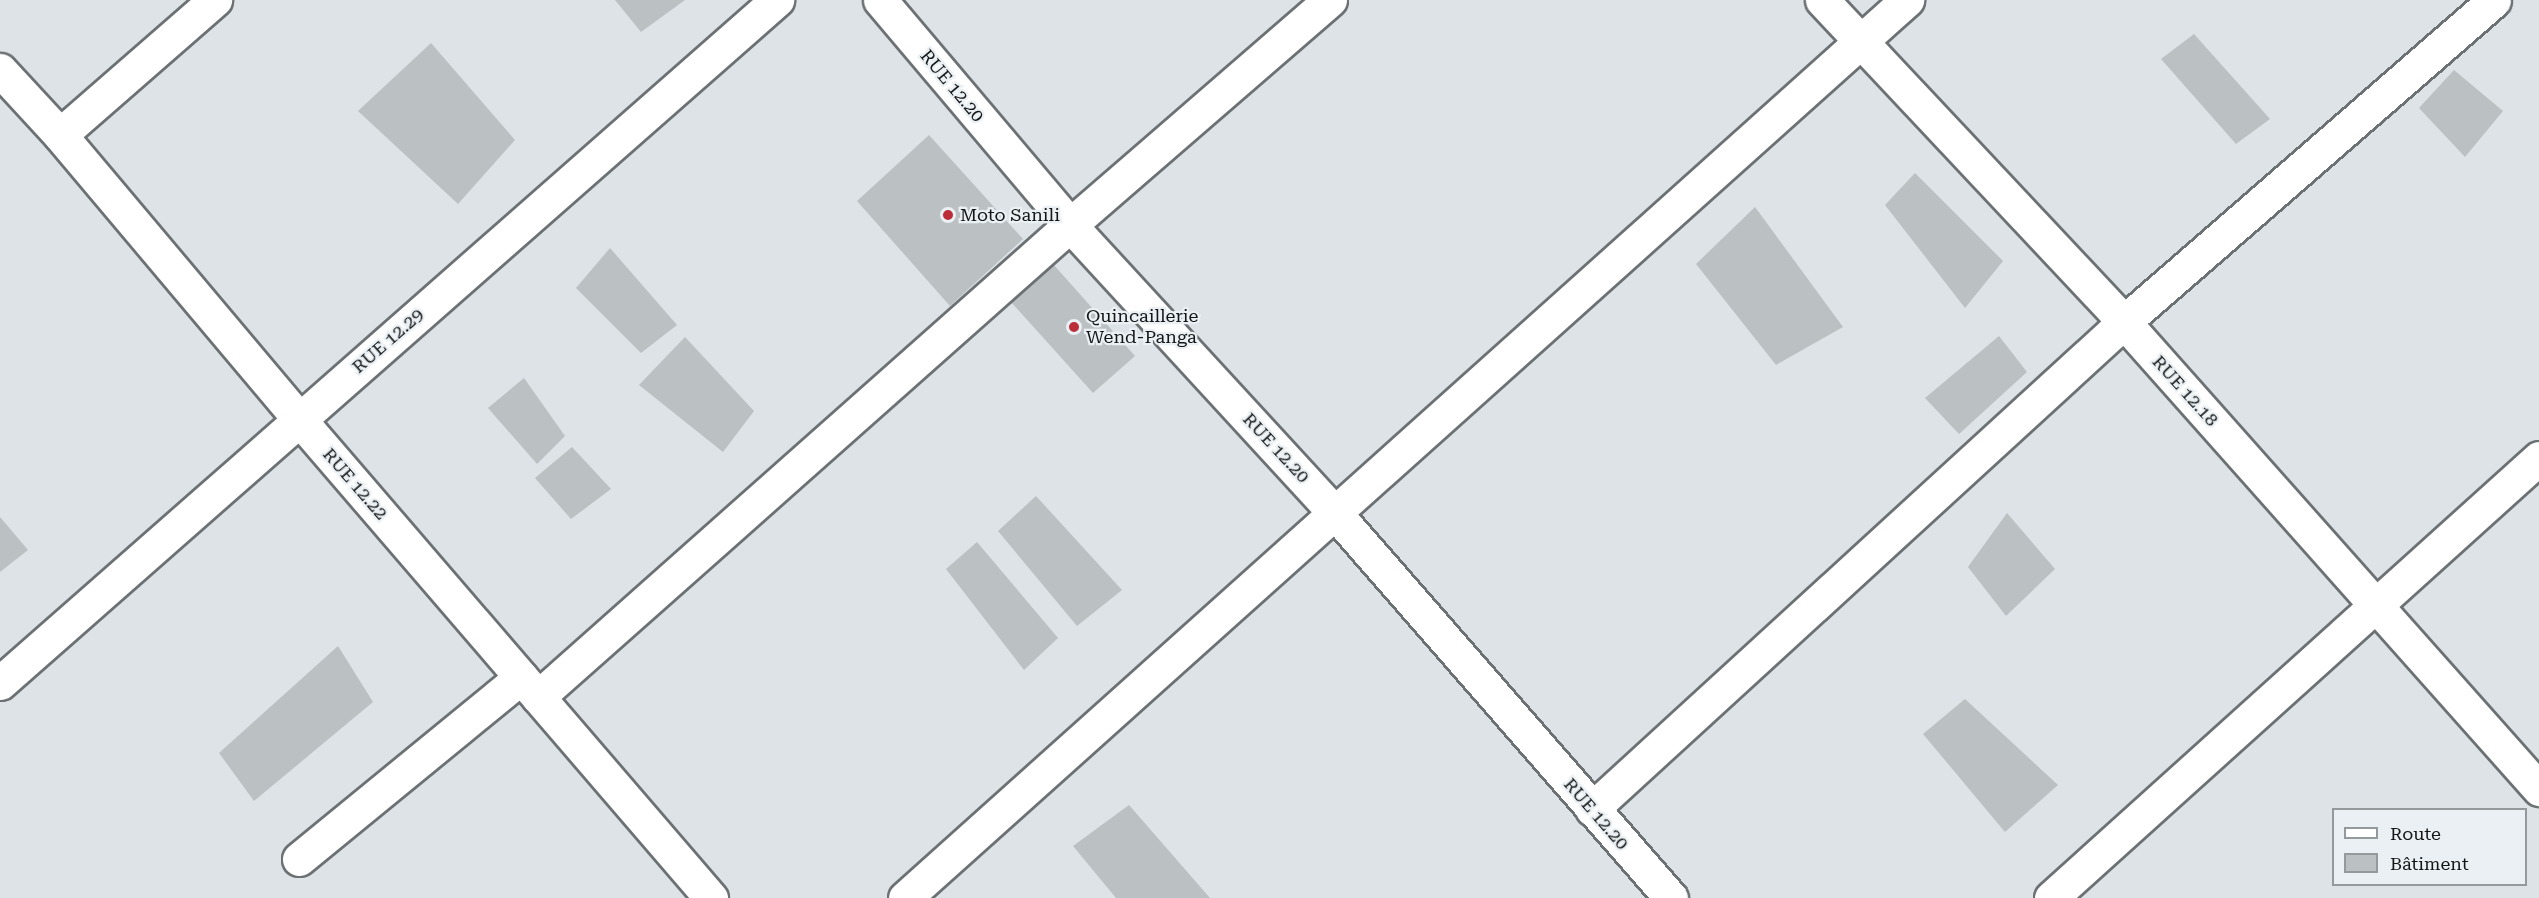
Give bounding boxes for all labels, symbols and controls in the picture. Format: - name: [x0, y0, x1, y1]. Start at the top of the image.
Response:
- street label: RUE 12.20: [916, 45, 988, 127]
- place label: Moto Sanili: [960, 204, 1060, 226]
- marker: Moto Sanili: [941, 208, 955, 222]
- street label: RUE 12.29: [348, 304, 428, 378]
- place label: Quincaillerie Wend-Panga: [1086, 306, 1198, 348]
- marker: Quincaillerie Wend-Panga: [1067, 320, 1081, 334]
- street label: RUE 12.18: [2148, 351, 2222, 431]
- street label: RUE 12.20: [1238, 409, 1314, 487]
- street label: RUE 12.22: [318, 444, 392, 524]
- street label: RUE 12.20: [1559, 774, 1633, 854]
- legend: [2332, 808, 2527, 886]
- text: Route: [2390, 823, 2441, 844]
- text: Bâtiment: [2390, 853, 2469, 874]

